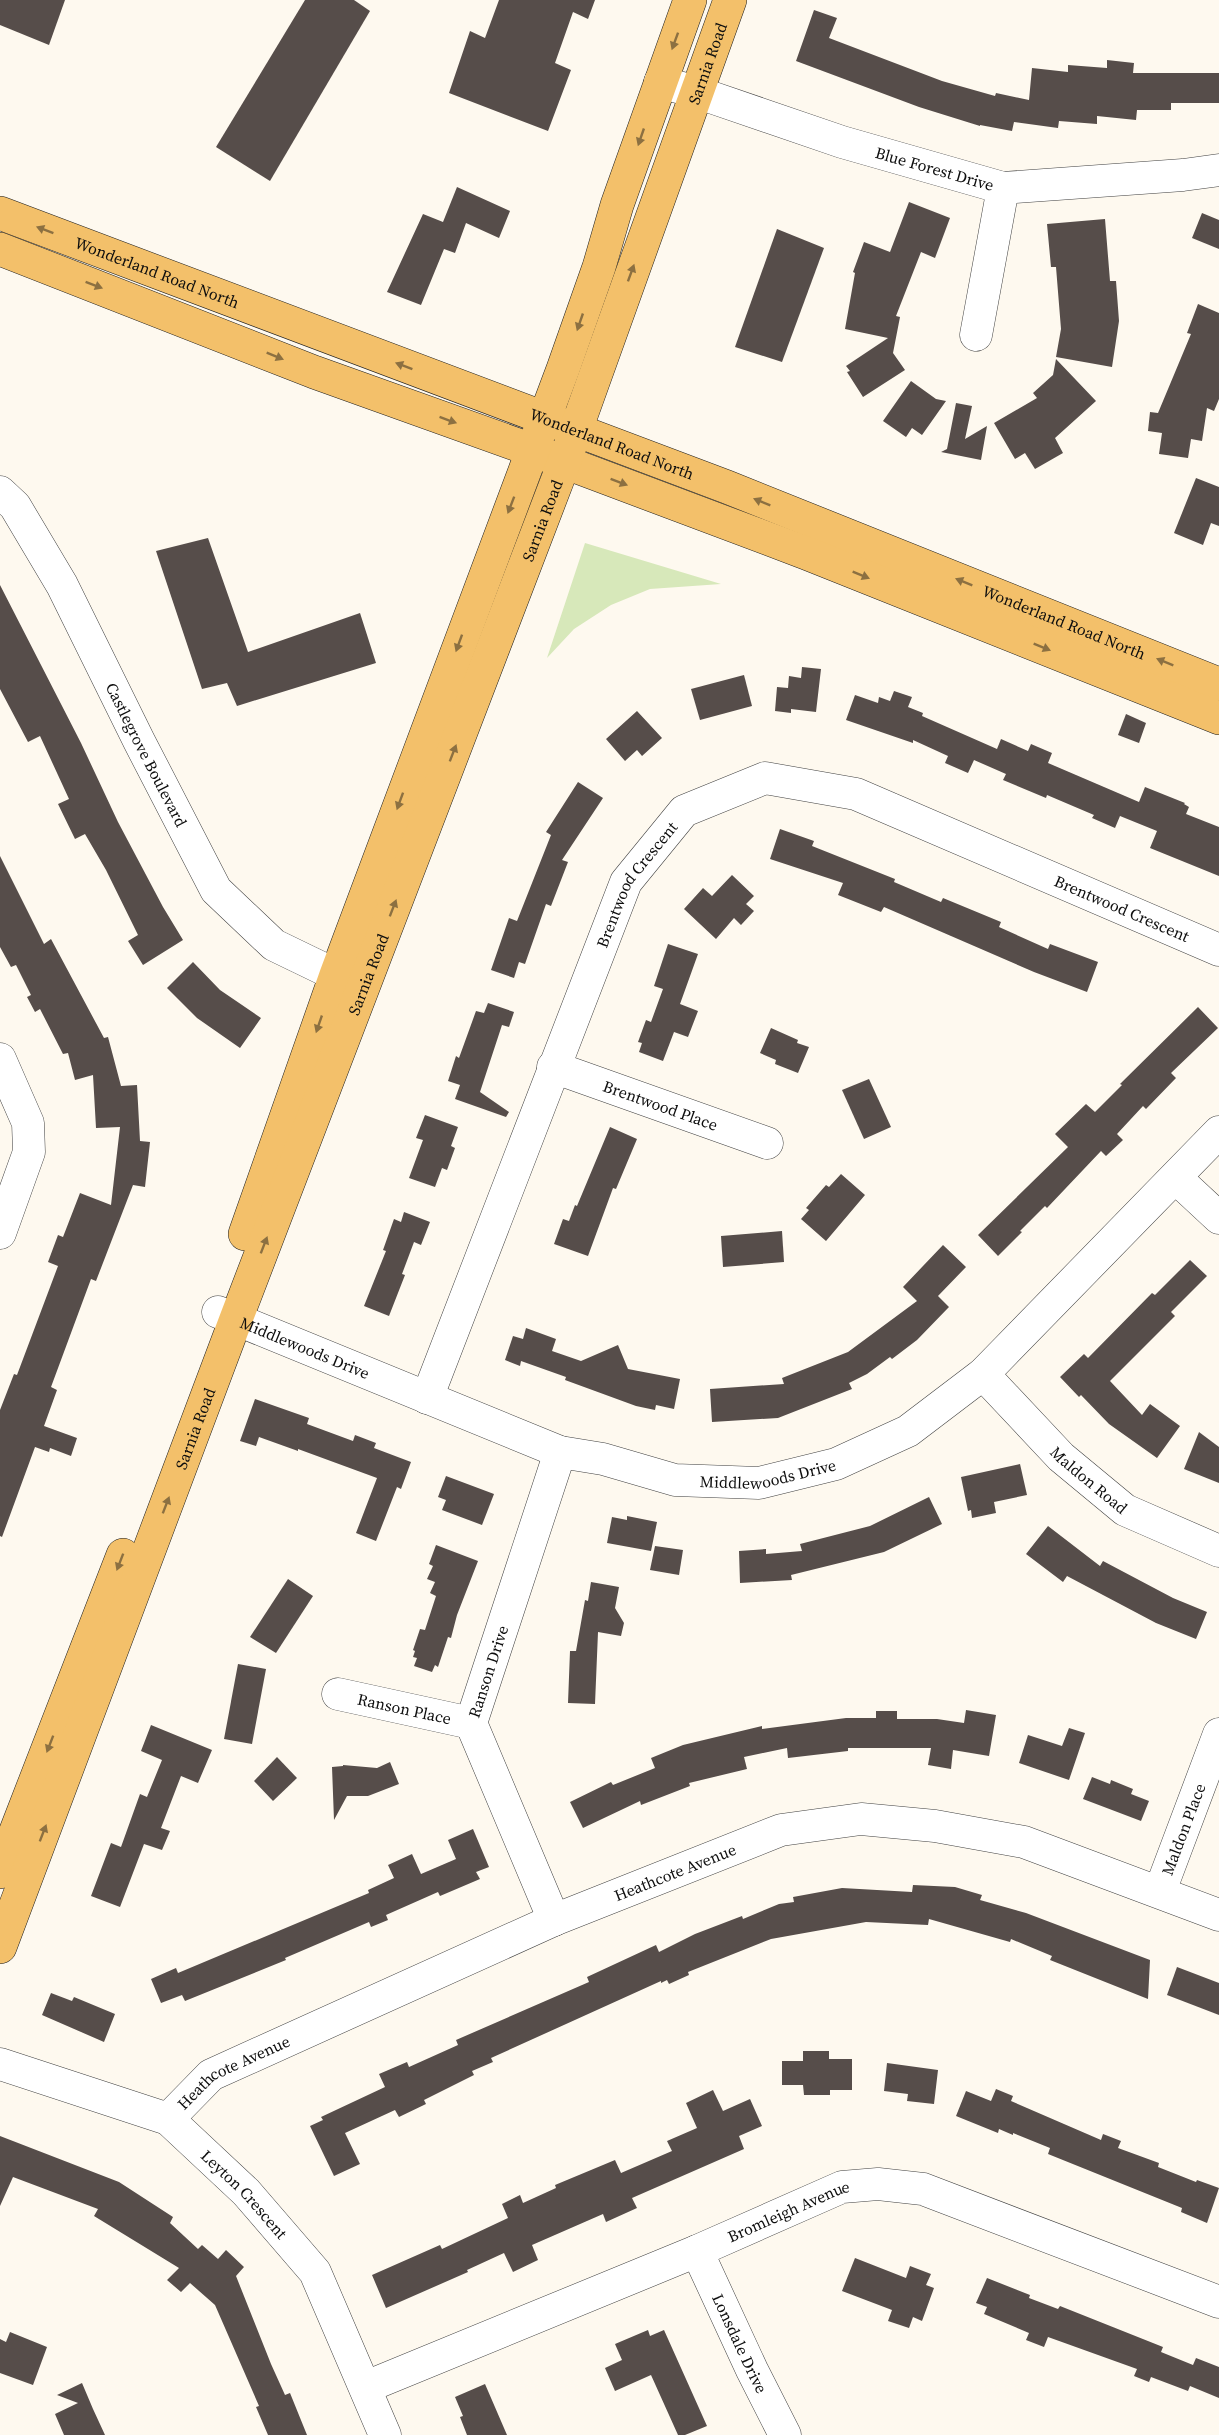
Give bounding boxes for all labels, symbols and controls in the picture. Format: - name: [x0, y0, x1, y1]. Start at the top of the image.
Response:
- street label: Sarnia Road: [682, 19, 732, 108]
- one-way arrow: [669, 32, 679, 50]
- one-way arrow: [635, 128, 645, 146]
- street label: Blue Forest Drive: [873, 141, 996, 196]
- one-way arrow: [35, 225, 53, 235]
- street label: Wonderland Road North: [72, 231, 243, 313]
- one-way arrow: [627, 264, 637, 282]
- one-way arrow: [85, 281, 103, 290]
- one-way arrow: [574, 313, 584, 331]
- one-way arrow: [267, 351, 285, 361]
- one-way arrow: [395, 360, 413, 370]
- street label: Wonderland Road North: [527, 403, 698, 485]
- one-way arrow: [439, 416, 457, 425]
- street label: Sarnia Road: [516, 477, 568, 564]
- one-way arrow: [610, 478, 628, 488]
- one-way arrow: [506, 496, 515, 514]
- one-way arrow: [753, 497, 771, 507]
- one-way arrow: [852, 571, 870, 580]
- one-way arrow: [955, 577, 973, 587]
- street label: Wonderland Road North: [979, 579, 1149, 665]
- one-way arrow: [453, 634, 463, 652]
- one-way arrow: [1033, 643, 1051, 653]
- one-way arrow: [1155, 657, 1173, 667]
- street label: Castlegrove Boulevard: [101, 679, 192, 831]
- one-way arrow: [448, 743, 458, 761]
- one-way arrow: [395, 792, 405, 810]
- street label: Brentwood Crescent: [591, 816, 683, 951]
- street label: Brentwood Crescent: [1051, 870, 1194, 947]
- one-way arrow: [389, 898, 399, 916]
- street label: Sarnia Road: [342, 930, 394, 1018]
- one-way arrow: [313, 1015, 323, 1033]
- street label: Brentwood Place: [600, 1075, 721, 1136]
- one-way arrow: [260, 1236, 269, 1254]
- street label: Middlewoods Drive: [237, 1311, 373, 1384]
- street label: Sarnia Road: [170, 1384, 220, 1472]
- street label: Maldon Road: [1045, 1441, 1132, 1519]
- street label: Middlewoods Drive: [699, 1453, 838, 1494]
- one-way arrow: [162, 1496, 171, 1514]
- one-way arrow: [115, 1553, 125, 1571]
- street label: Ranson Drive: [462, 1622, 513, 1721]
- street label: Ranson Place: [355, 1688, 453, 1729]
- one-way arrow: [45, 1735, 54, 1753]
- street label: Maldon Place: [1156, 1780, 1210, 1878]
- one-way arrow: [38, 1824, 48, 1842]
- street label: Heathcote Avenue: [611, 1838, 739, 1906]
- street label: Heathcote Avenue: [172, 2030, 293, 2114]
- street label: Leyton Crescent: [196, 2145, 293, 2244]
- street label: Bromleigh Avenue: [724, 2175, 850, 2247]
- street label: Lonsdale Drive: [707, 2290, 773, 2397]

